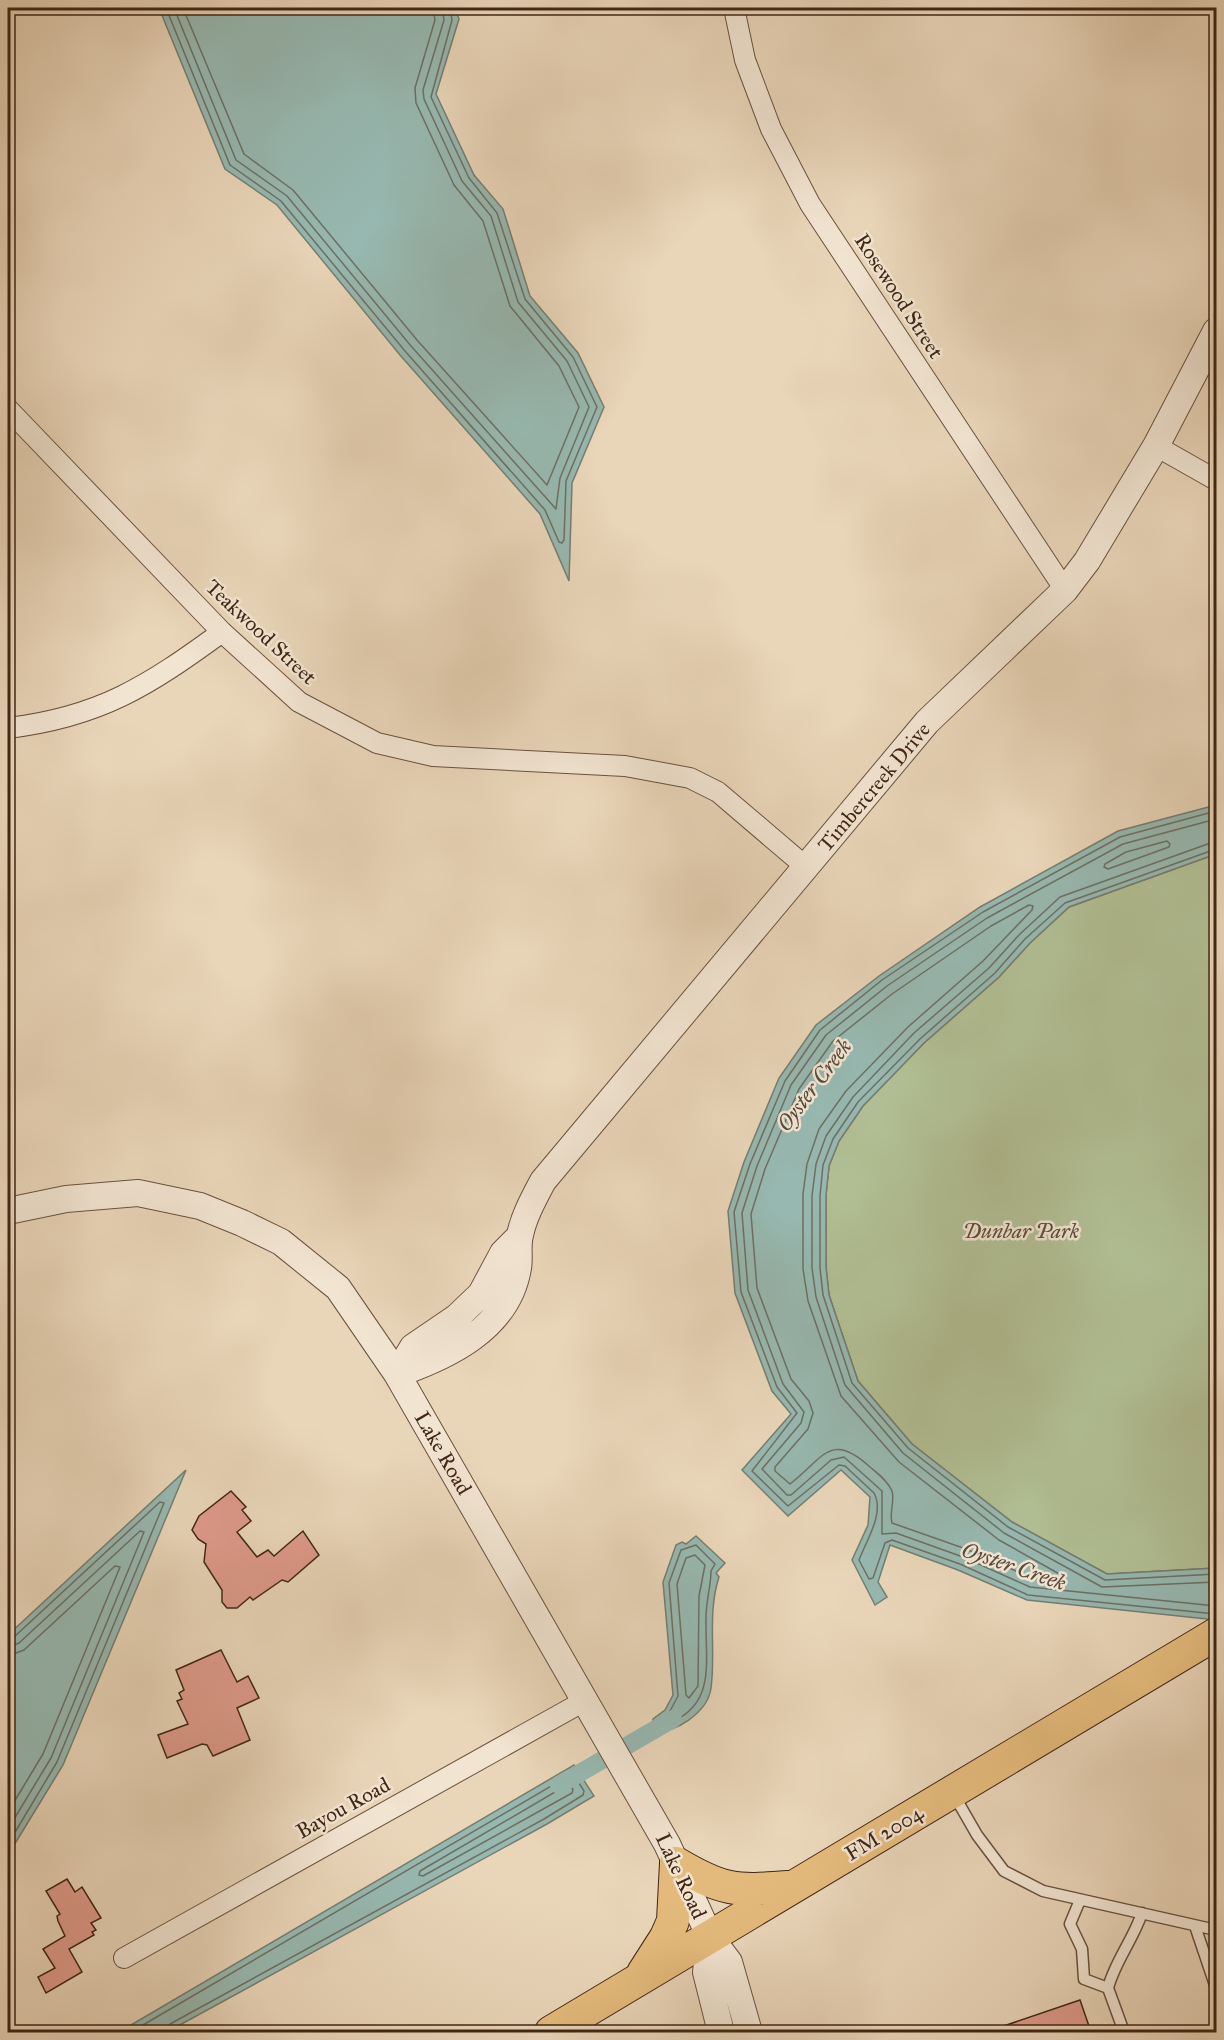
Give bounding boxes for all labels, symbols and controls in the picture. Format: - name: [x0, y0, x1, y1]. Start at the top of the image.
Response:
- street label: Rosewood Street: [849, 229, 949, 364]
- street label: Teakwood Street: [200, 574, 322, 690]
- street label: Timbercreek Drive: [812, 717, 936, 857]
- water label: Oyster Creek: [771, 1033, 858, 1136]
- park label: Dunbar Park: [963, 1218, 1080, 1244]
- street label: Lake Road: [409, 1407, 477, 1500]
- water label: Oyster Creek: [958, 1536, 1070, 1596]
- street label: Bayou Road: [291, 1771, 395, 1844]
- street label: FM 2004: [840, 1799, 929, 1866]
- street label: Lake Road: [650, 1829, 712, 1924]

